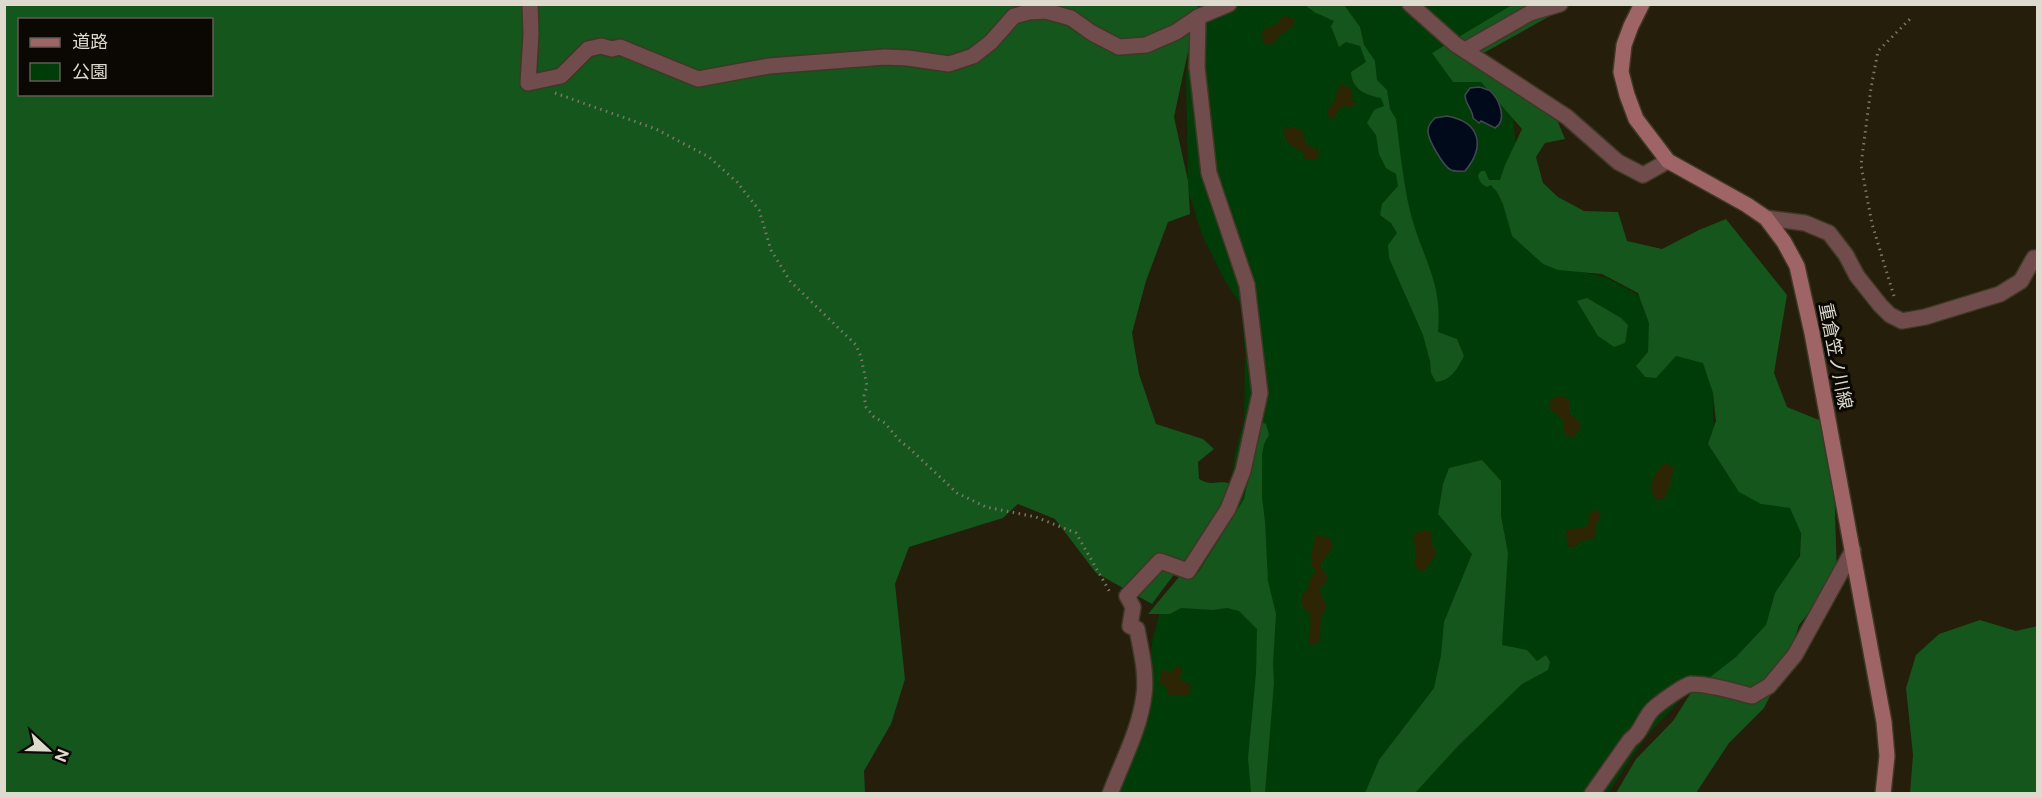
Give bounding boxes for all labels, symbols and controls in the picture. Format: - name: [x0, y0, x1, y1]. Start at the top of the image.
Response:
- legend: [18, 18, 213, 96]
- text: 道路: [72, 31, 108, 52]
- text: 公園: [72, 61, 108, 82]
- street label: 重倉笠ノ川線: [1815, 301, 1857, 411]
- north arrow: [18, 720, 78, 780]
- text: N: [50, 746, 73, 765]

